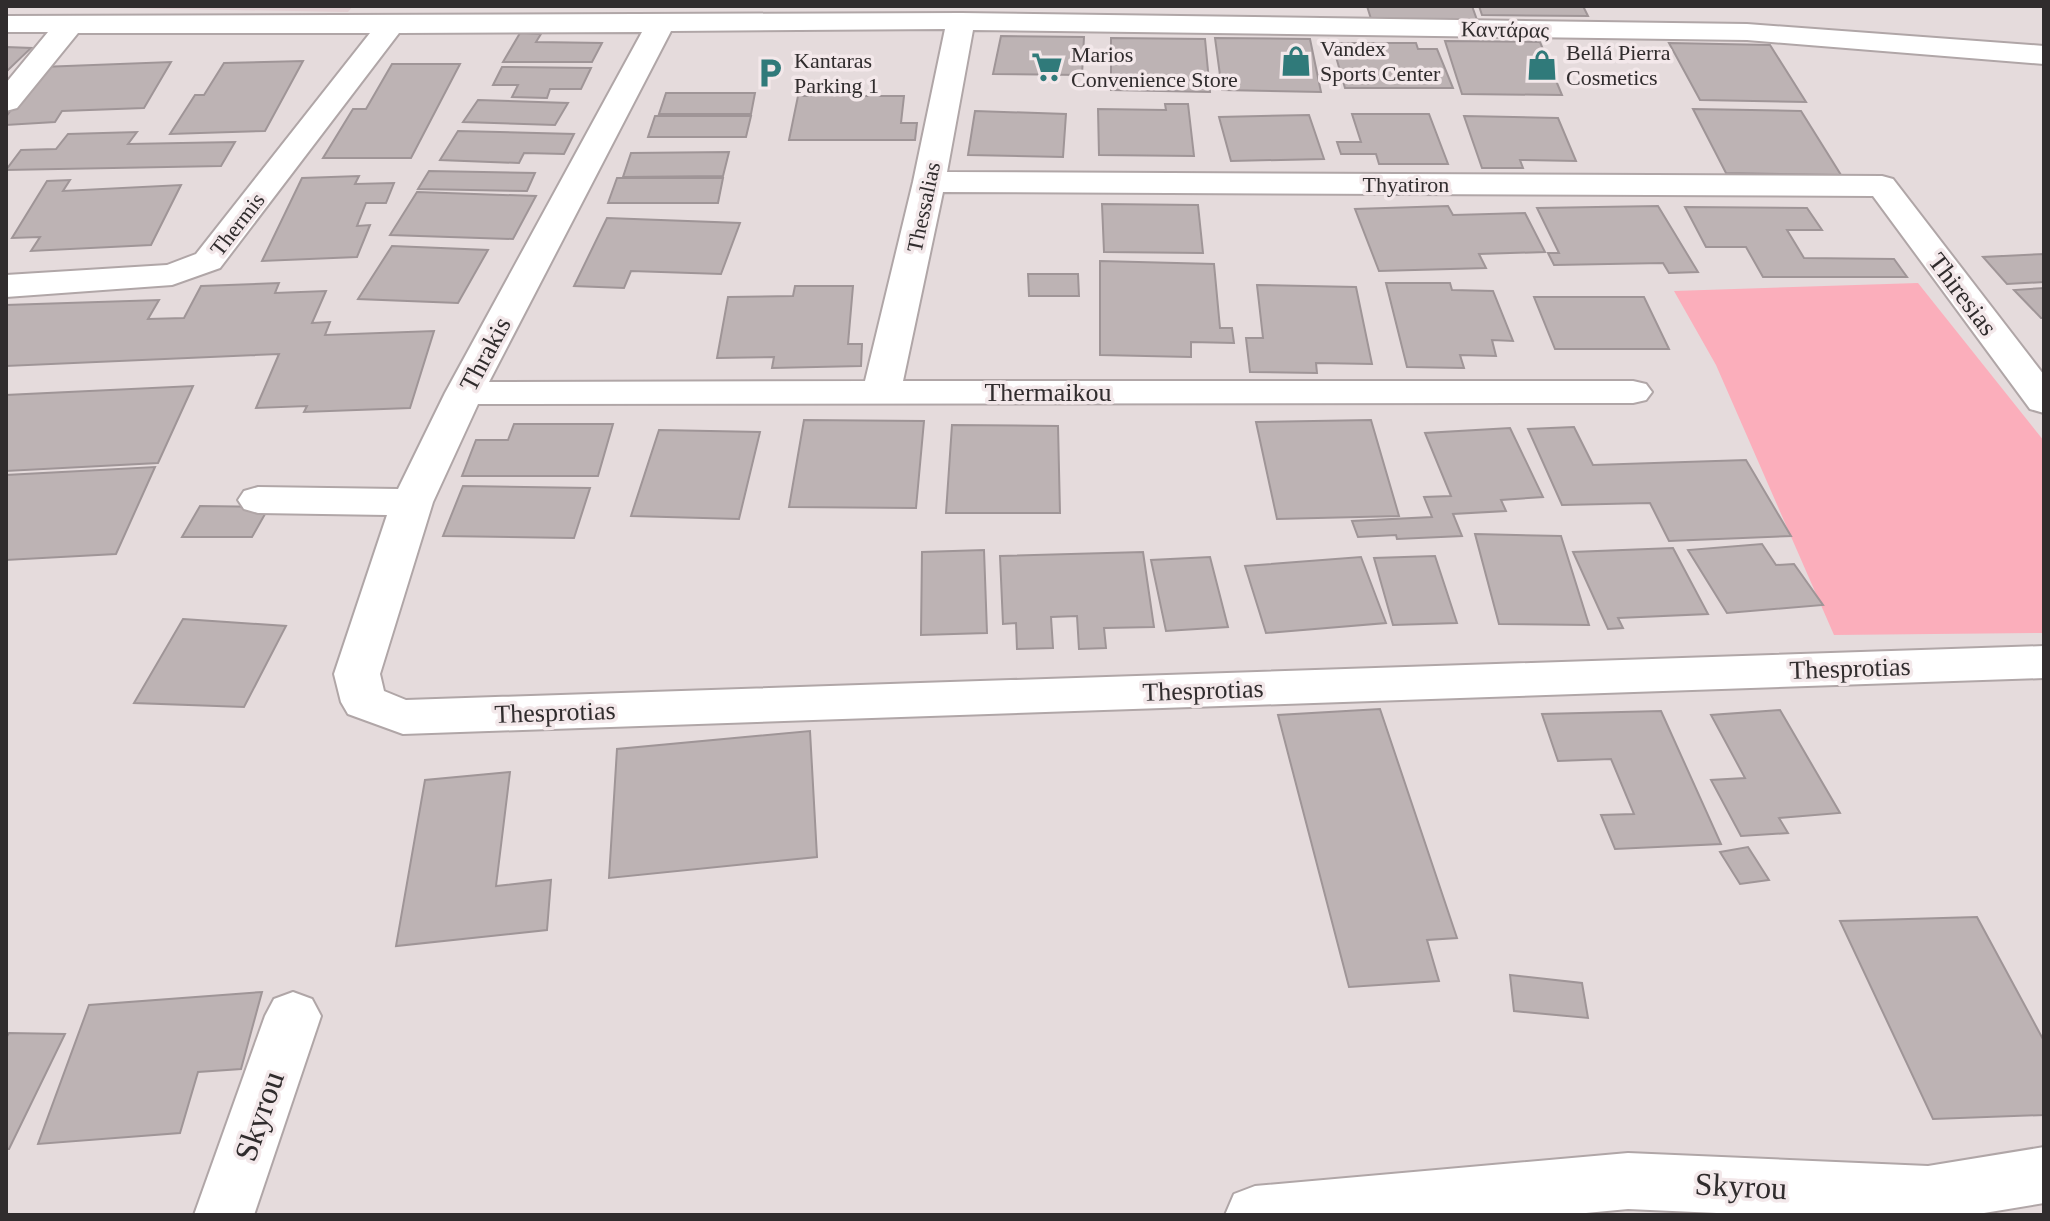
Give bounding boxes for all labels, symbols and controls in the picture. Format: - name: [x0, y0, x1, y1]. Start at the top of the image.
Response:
- street label: Καντάρας: [1461, 16, 1550, 43]
- place label: Vandex Sports Center: [1320, 36, 1441, 86]
- place label: Bellá Pierra Cosmetics: [1566, 40, 1671, 90]
- place label: Marios Convenience Store: [1071, 42, 1238, 92]
- shop icon: Vandex Sports Center: [1279, 44, 1313, 78]
- place label: Kantaras Parking 1: [794, 48, 879, 98]
- shop icon: Bellá Pierra Cosmetics: [1525, 48, 1559, 82]
- supermarket icon: Marios Convenience Store: [1030, 50, 1064, 84]
- parking icon: Kantaras Parking 1: [753, 56, 787, 90]
- street label: Thessalias: [902, 160, 945, 255]
- street label: Thyatiron: [1363, 172, 1449, 197]
- street label: Thermis: [205, 188, 270, 261]
- street label: Thiresias: [1922, 248, 2003, 341]
- street label: Thrakis: [454, 312, 517, 396]
- street label: Thermaikou: [984, 378, 1112, 407]
- street label: Thesprotias: [1789, 652, 1911, 685]
- street label: Thesprotias: [1142, 674, 1264, 707]
- street label: Thesprotias: [494, 696, 616, 729]
- street label: Skyrou: [227, 1066, 291, 1166]
- street label: Skyrou: [1694, 1166, 1788, 1206]

